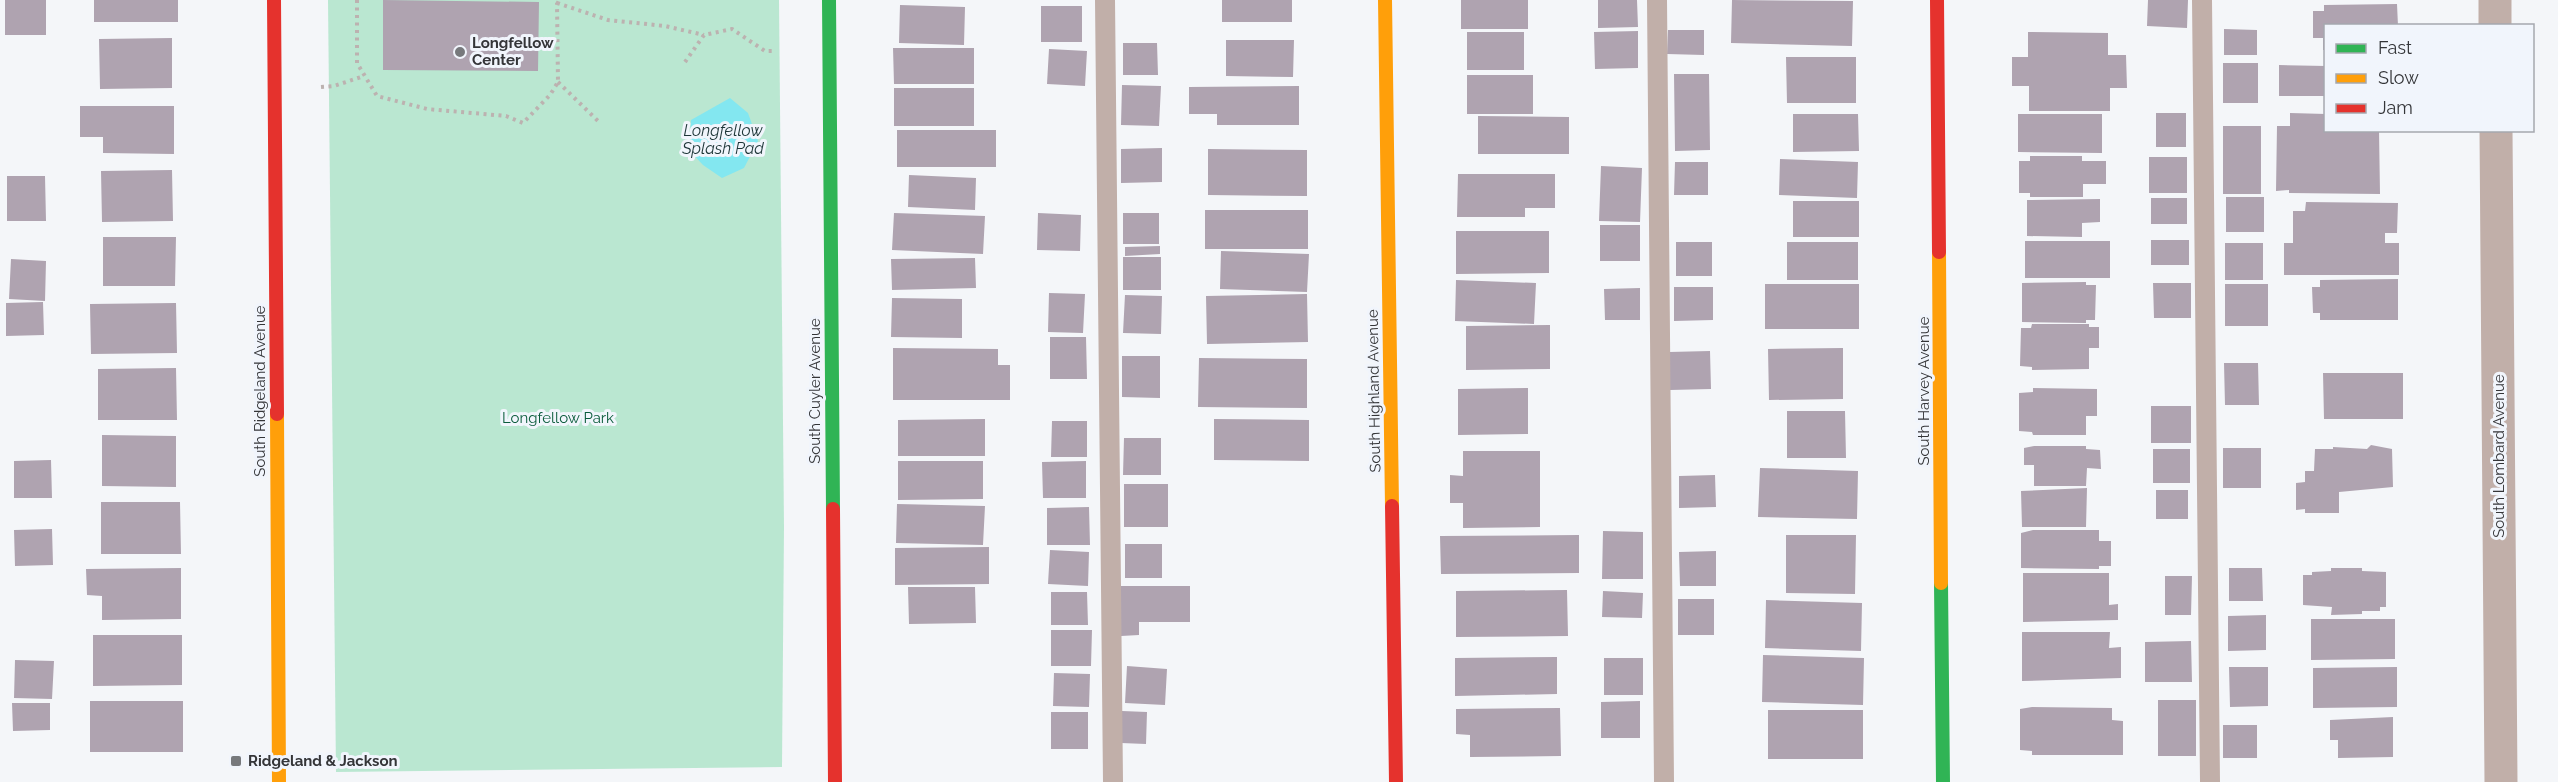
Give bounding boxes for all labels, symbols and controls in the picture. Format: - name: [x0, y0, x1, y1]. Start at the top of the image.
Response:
- legend: [2324, 24, 2534, 132]
- place label: Longfellow Center: [472, 34, 554, 69]
- text: Fast: [2378, 37, 2412, 58]
- marker: Longfellow Center: [453, 45, 467, 59]
- text: Slow: [2378, 67, 2419, 88]
- text: Jam: [2378, 97, 2413, 118]
- water label: Longfellow Splash Pad: [681, 121, 764, 158]
- street label: South Ridgeland Avenue: [251, 305, 269, 477]
- street label: South Highland Avenue: [1364, 309, 1384, 473]
- street label: South Harvey Avenue: [1915, 316, 1933, 466]
- street label: South Cuyler Avenue: [806, 318, 824, 464]
- street label: South Lombard Avenue: [2490, 374, 2508, 538]
- park label: Longfellow Park: [502, 409, 614, 427]
- place label: Ridgeland & Jackson: [248, 752, 398, 770]
- marker: Ridgeland & Jackson: [229, 754, 243, 768]

